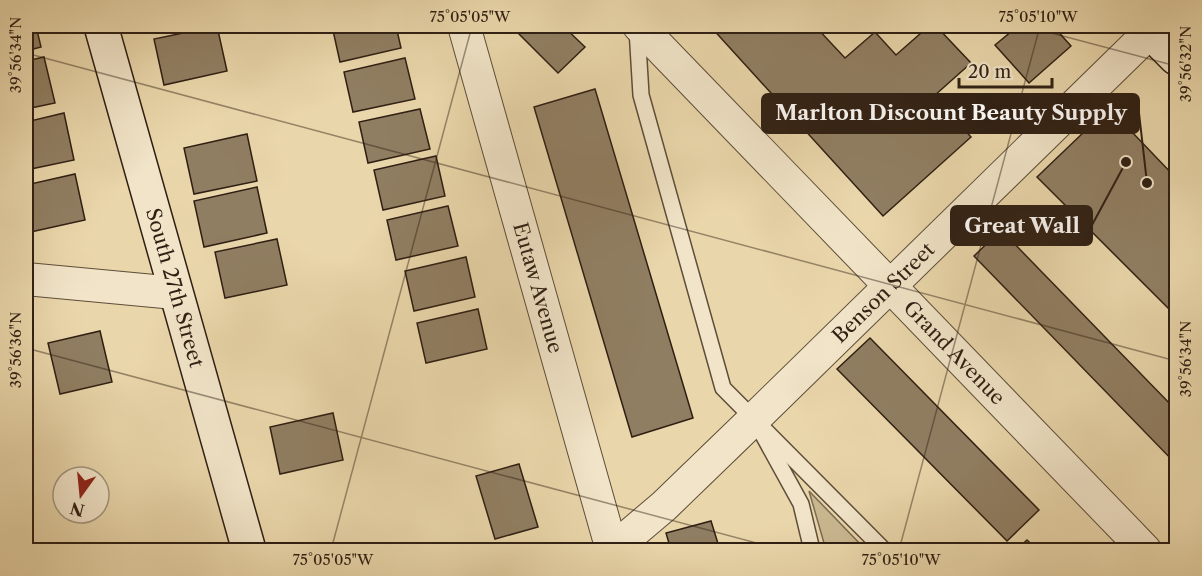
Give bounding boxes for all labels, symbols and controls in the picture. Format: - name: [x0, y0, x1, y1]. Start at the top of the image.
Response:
- text: 75°05'05"W: [429, 7, 511, 26]
- text: 75°05'10"W: [998, 7, 1078, 26]
- text: 39°56'34"N: [6, 17, 25, 93]
- text: 39°56'32"N: [1176, 26, 1195, 102]
- scale bar: [959, 51, 1052, 89]
- text: 20 m: [968, 61, 1012, 83]
- callout: Marlton Discount Beauty Supply: [762, 94, 1139, 133]
- text: Marlton Discount Beauty Supply: [775, 100, 1128, 125]
- street label: South 27th Street: [141, 205, 209, 370]
- callout: Great Wall: [951, 206, 1092, 245]
- text: Great Wall: [964, 213, 1080, 238]
- street label: Eutaw Avenue: [508, 220, 568, 356]
- street label: Benson Street: [827, 238, 939, 348]
- street label: Grand Avenue: [899, 296, 1010, 410]
- text: 39°56'36"N: [6, 312, 25, 388]
- text: 39°56'34"N: [1176, 321, 1195, 397]
- north arrow: [51, 465, 111, 525]
- text: N: [68, 498, 86, 521]
- text: 75°05'05"W: [292, 550, 374, 569]
- text: 75°05'10"W: [861, 550, 941, 569]

